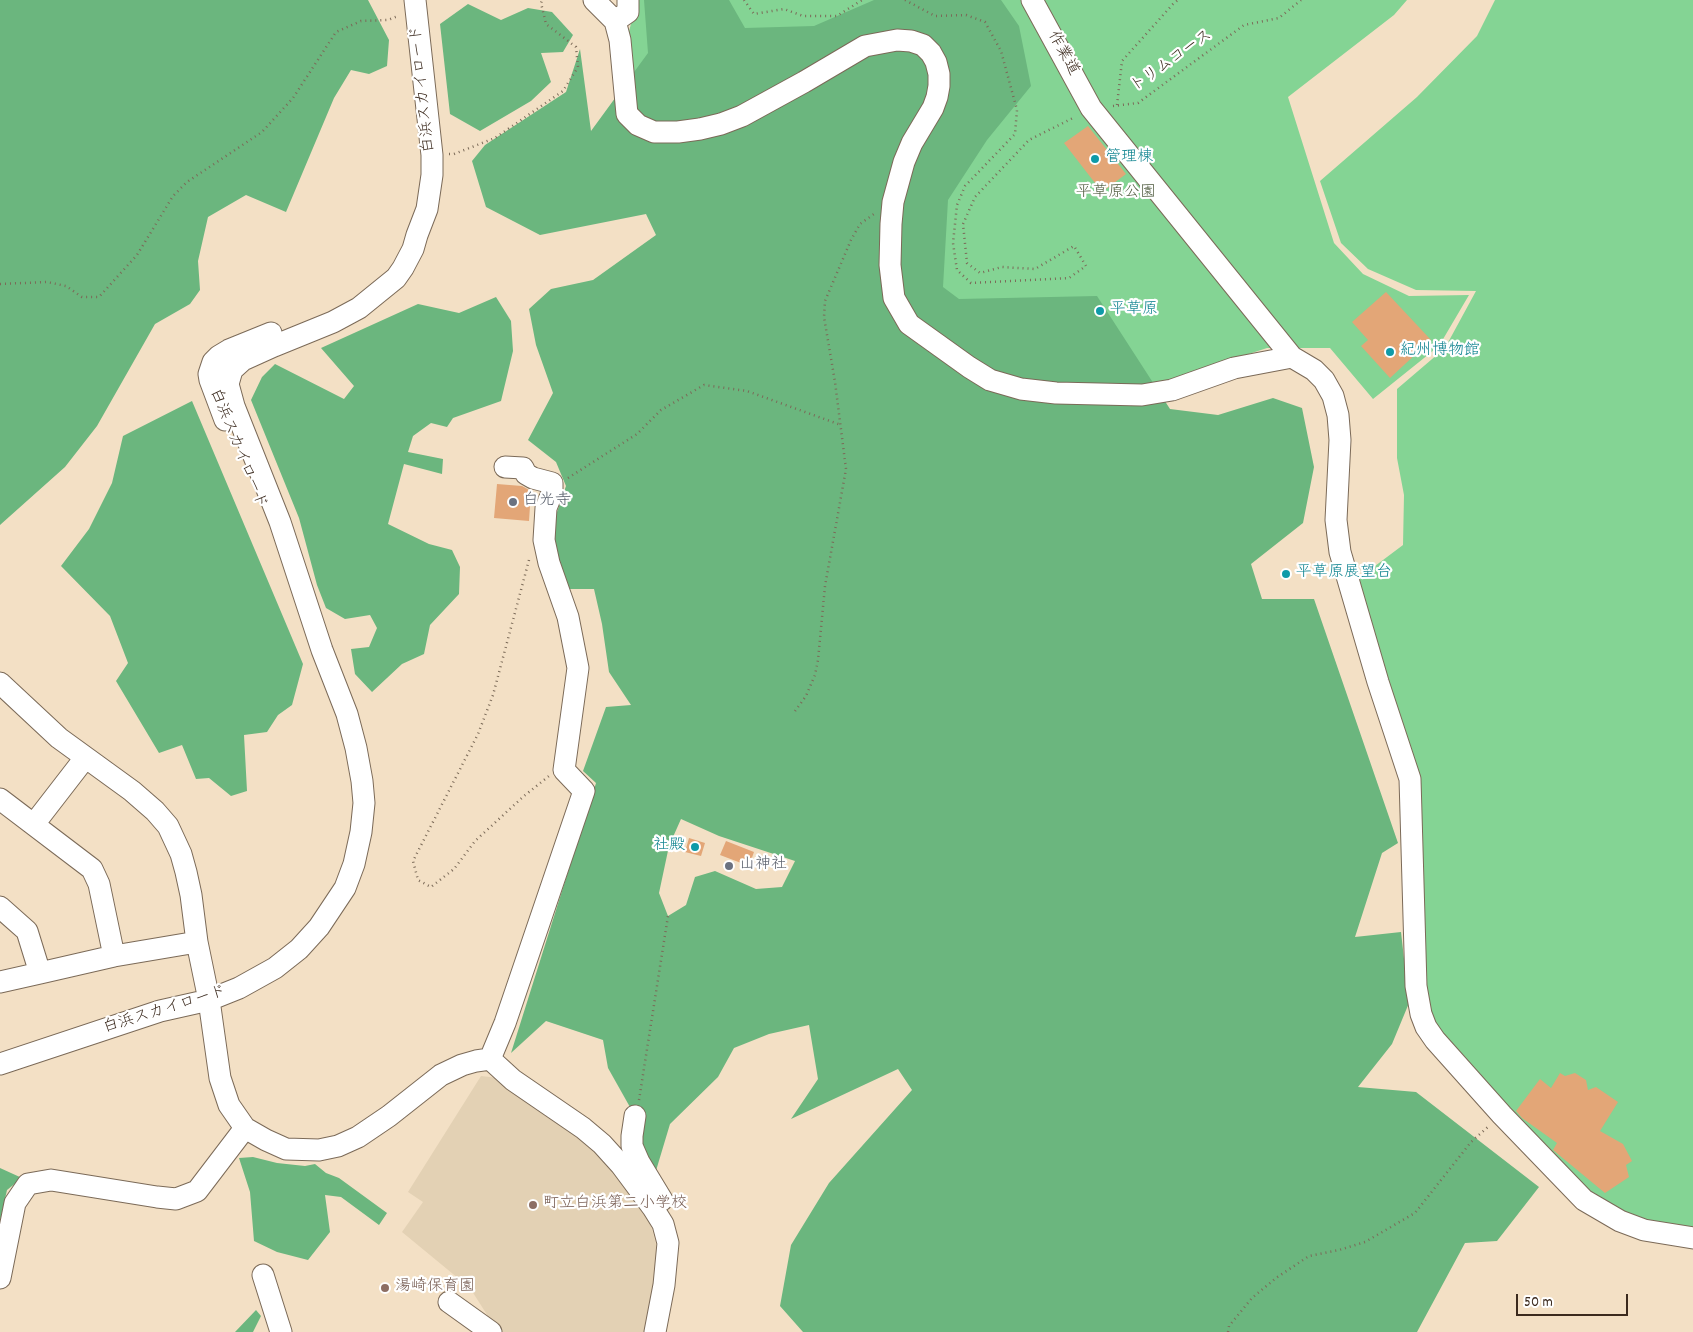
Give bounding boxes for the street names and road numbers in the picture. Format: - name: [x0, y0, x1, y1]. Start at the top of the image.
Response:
- street label: 白浜スカイロード: [408, 24, 440, 154]
- street label: トリムコース: [1127, 27, 1217, 97]
- street label: 作業道: [1042, 28, 1082, 80]
- street label: 白浜スカイロード: [204, 386, 270, 512]
- street label: 白浜スカイロード: [101, 983, 229, 1039]

